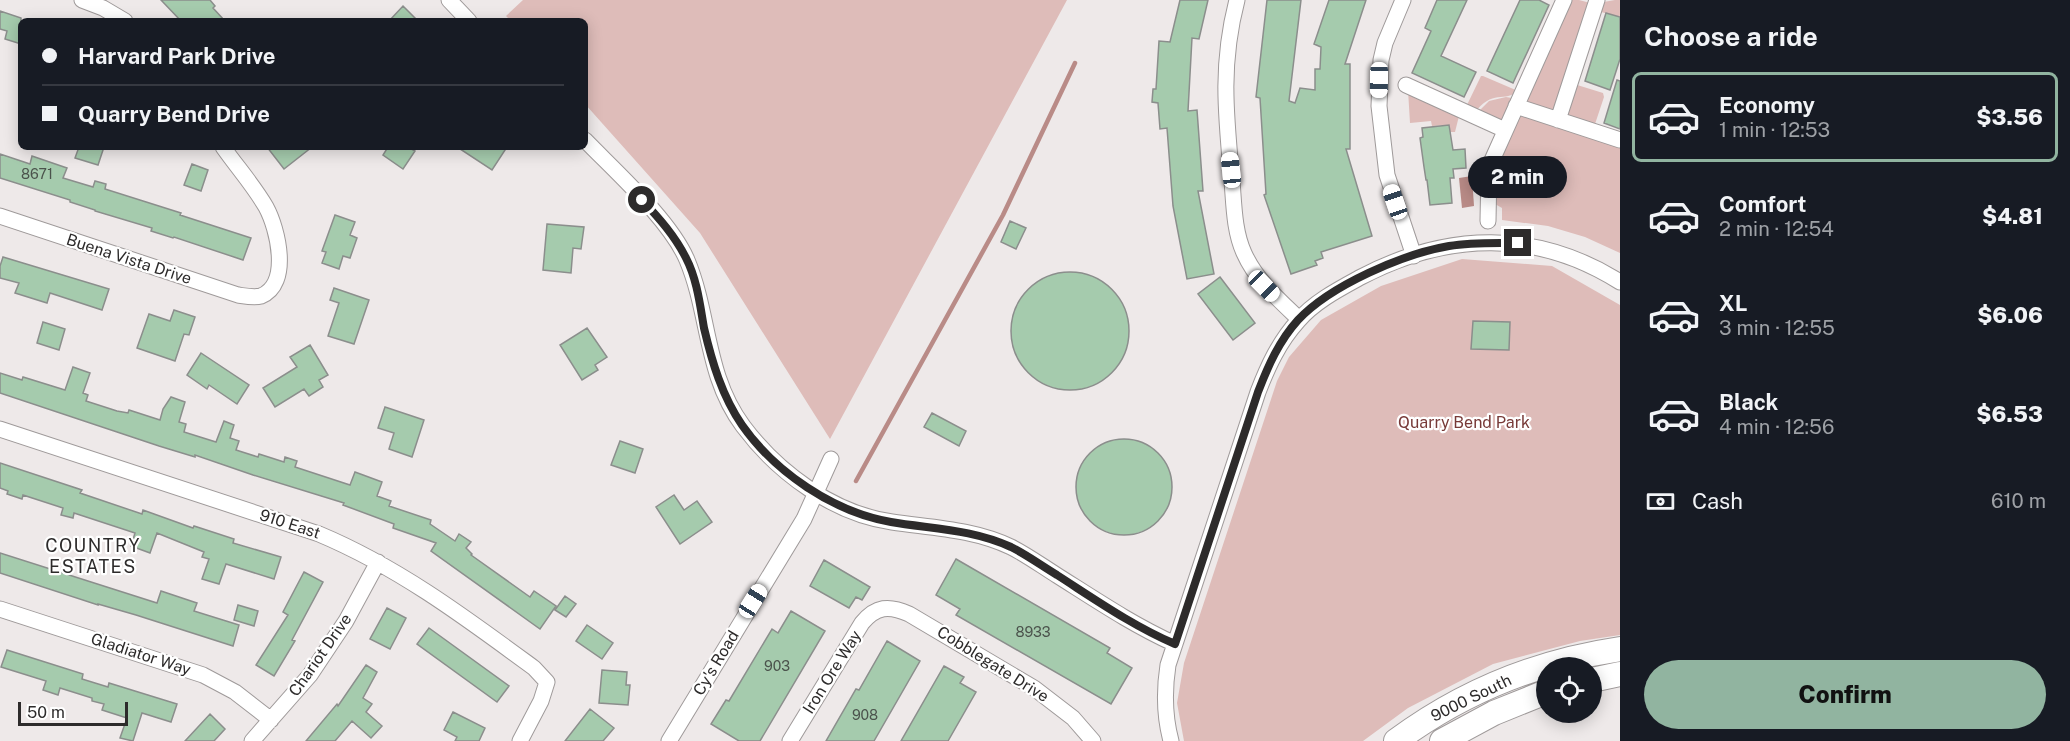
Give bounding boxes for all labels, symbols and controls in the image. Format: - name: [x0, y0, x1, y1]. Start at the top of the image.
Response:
- text: Choose a ride: [1644, 20, 1818, 52]
- text: Harvard Park Drive: [78, 43, 275, 69]
- car: [1370, 62, 1388, 98]
- icon: car: [1647, 90, 1701, 144]
- text: Economy: [1719, 92, 1815, 118]
- text: Quarry Bend Drive: [78, 101, 270, 127]
- text: $3.56: [1976, 104, 2043, 130]
- text: 1 min · 12:53: [1719, 118, 1830, 142]
- car: [1220, 151, 1242, 189]
- callout: 2 min: [1468, 156, 1568, 198]
- text: 2 min: [1491, 165, 1544, 189]
- house number: 8671: [21, 166, 53, 182]
- car: [1381, 182, 1409, 222]
- route start: [628, 186, 655, 213]
- icon: car: [1647, 189, 1701, 243]
- text: Comfort: [1719, 191, 1806, 217]
- text: $4.81: [1982, 203, 2043, 229]
- text: 2 min · 12:54: [1719, 217, 1834, 241]
- route end: [1504, 229, 1531, 256]
- street label: Buena Vista Drive: [64, 230, 194, 288]
- car: [1245, 267, 1283, 305]
- icon: car: [1647, 288, 1701, 342]
- text: XL: [1719, 290, 1747, 316]
- text: $6.06: [1977, 302, 2043, 328]
- text: 3 min · 12:55: [1719, 316, 1835, 340]
- icon: car: [1647, 387, 1701, 441]
- text: Black: [1719, 389, 1778, 415]
- text: $6.53: [1976, 401, 2043, 427]
- park label: Quarry Bend Park: [1398, 413, 1530, 432]
- text: 4 min · 12:56: [1719, 415, 1834, 439]
- icon: cash: [1644, 485, 1677, 518]
- text: Cash: [1692, 488, 1743, 514]
- text: 610 m: [1991, 489, 2046, 513]
- street label: 910 East: [257, 505, 323, 543]
- district label: COUNTRY ESTATES: [45, 535, 141, 577]
- car: [736, 581, 770, 621]
- street label: Chariot Drive: [285, 610, 355, 700]
- street label: Cobblegate Drive: [934, 622, 1052, 706]
- house number: 8933: [1015, 624, 1051, 640]
- street label: Iron Ore Way: [799, 626, 865, 717]
- street label: Cy's Road: [689, 627, 743, 699]
- street label: Gladiator Way: [89, 629, 194, 679]
- map controls: [1536, 657, 1602, 723]
- button: locate: [1536, 657, 1602, 723]
- house number: 903: [764, 658, 790, 674]
- button: Confirm: [1644, 660, 2046, 729]
- street label: 9000 South: [1428, 670, 1514, 726]
- scale bar: [18, 699, 128, 726]
- text: 50 m: [27, 703, 65, 722]
- house number: 908: [852, 707, 878, 723]

